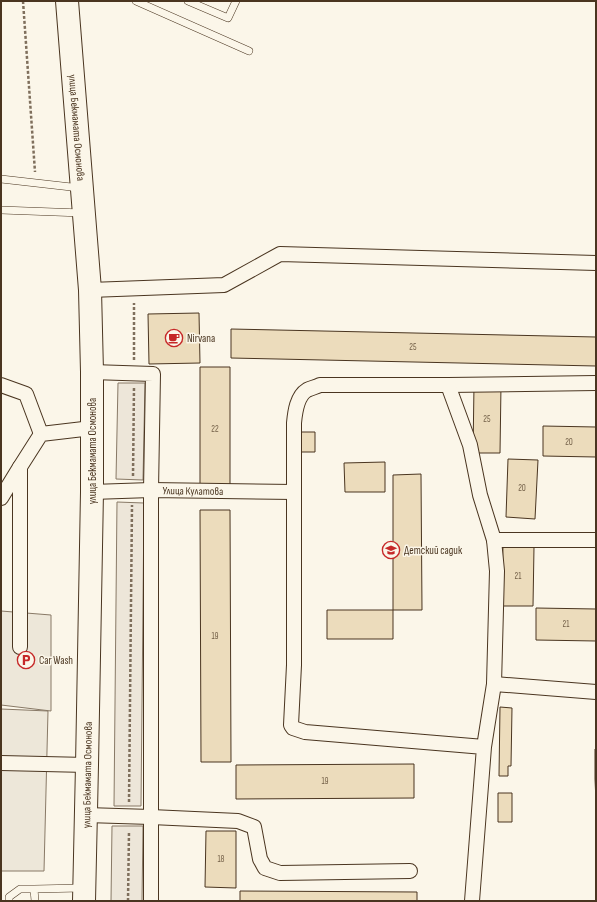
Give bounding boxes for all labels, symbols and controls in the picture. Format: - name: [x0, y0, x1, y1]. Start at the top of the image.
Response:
- street label: улица Бекмамата Осмонова: [66, 74, 87, 181]
- cafe icon: Nirvana: [164, 328, 184, 348]
- place label: Nirvana: [187, 332, 215, 345]
- house number: 25: [409, 342, 417, 353]
- street label: улица Бекмамата Осмонова: [86, 398, 99, 504]
- house number: 25: [483, 414, 491, 425]
- house number: 22: [211, 424, 219, 435]
- house number: 20: [565, 437, 573, 448]
- house number: 20: [518, 483, 526, 494]
- street label: Улица Кулатова: [162, 484, 223, 498]
- school or university icon: Детский садик: [381, 540, 401, 560]
- place label: Детский садик: [404, 544, 463, 557]
- house number: 21: [515, 571, 522, 582]
- house number: 21: [563, 619, 570, 630]
- house number: 19: [211, 631, 219, 642]
- parking icon: Car Wash: [16, 650, 36, 670]
- place label: Car Wash: [39, 654, 73, 667]
- street label: улица Бекмамата Осмонова: [80, 722, 95, 828]
- house number: 19: [321, 776, 329, 787]
- house number: 18: [217, 854, 225, 865]

